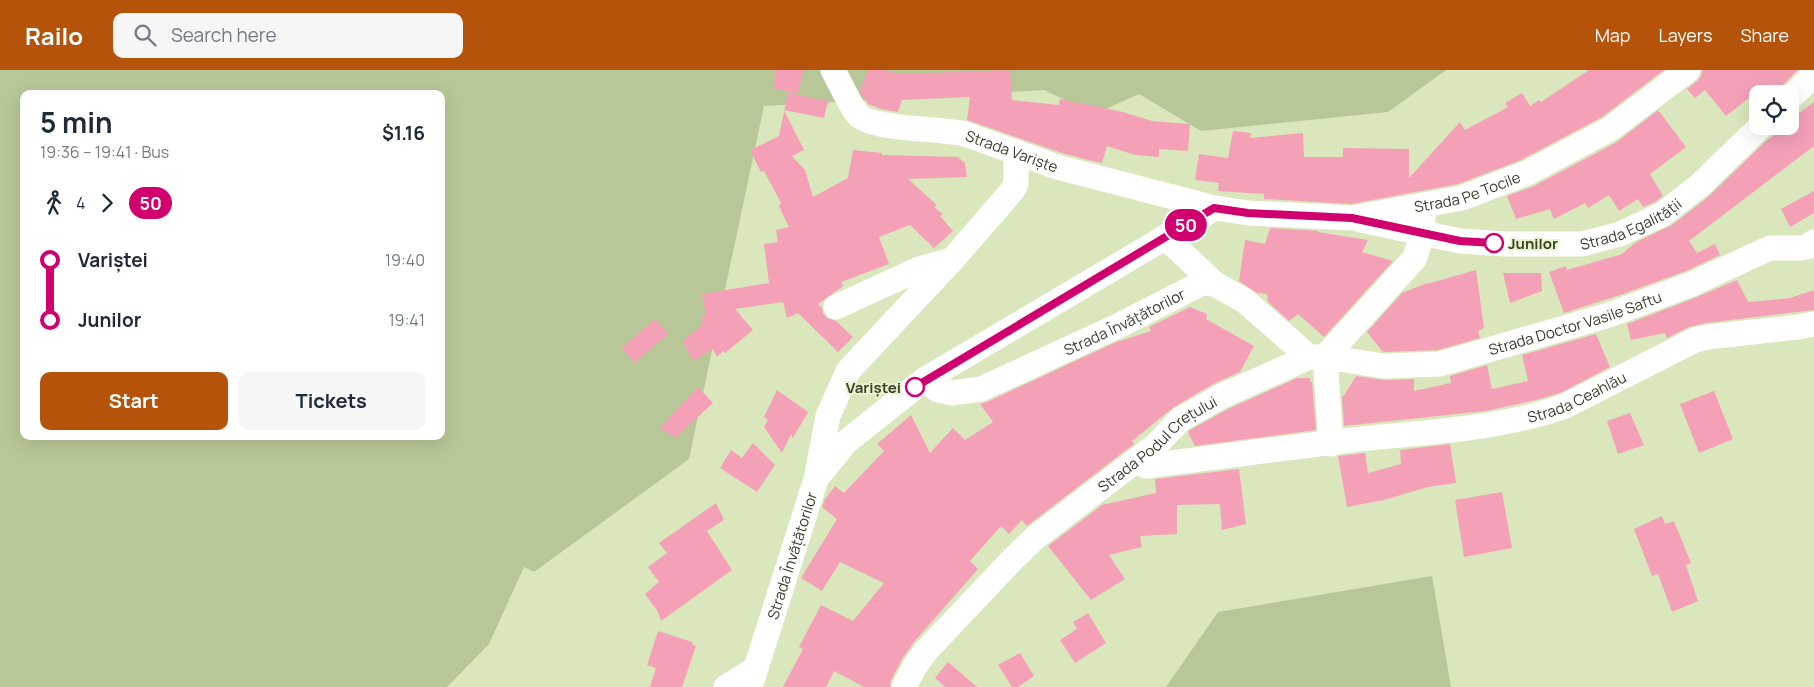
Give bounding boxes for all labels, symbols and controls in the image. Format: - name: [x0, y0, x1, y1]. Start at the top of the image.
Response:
- search box: [113, 13, 463, 58]
- text: Railo: [25, 19, 83, 52]
- icon: search: [131, 21, 159, 49]
- text: Search here: [171, 22, 277, 48]
- text: Map: [1595, 23, 1630, 47]
- text: Layers: [1658, 23, 1712, 47]
- text: Share: [1740, 23, 1789, 47]
- map controls: [1749, 85, 1799, 135]
- button: locate: [1749, 85, 1799, 135]
- text: 5 min: [40, 103, 113, 141]
- text: $1.16: [382, 120, 425, 146]
- street label: Strada Variște: [963, 125, 1061, 177]
- text: 19:36 – 19:41 · Bus: [40, 141, 169, 163]
- street label: Strada Pe Tocile: [1412, 166, 1524, 217]
- icon: walk: [40, 189, 68, 217]
- icon: forward: [93, 189, 121, 217]
- text: 50: [139, 191, 162, 215]
- text: 4: [76, 192, 85, 214]
- street label: Strada Egalității: [1577, 193, 1686, 255]
- line badge: 50: [1164, 209, 1208, 241]
- text: 50: [1175, 213, 1197, 237]
- marker: Junilor: [1484, 233, 1504, 253]
- place label: Junilor: [1508, 233, 1558, 254]
- text: Variștei: [78, 247, 148, 273]
- text: 19:40: [385, 249, 425, 271]
- street label: Strada Învățătorilor: [1060, 283, 1189, 360]
- street label: Strada Doctor Vasile Saftu: [1486, 286, 1665, 360]
- text: Junilor: [78, 307, 141, 333]
- text: 19:41: [388, 309, 425, 331]
- street label: Strada Ceahlău: [1525, 366, 1630, 427]
- button: Start: [40, 372, 228, 430]
- button: Tickets: [238, 372, 425, 430]
- place label: Variștei: [846, 377, 901, 398]
- marker: Variștei: [905, 377, 925, 397]
- street label: Strada Podul Crețului: [1093, 391, 1220, 497]
- street label: Strada Învățătorilor: [762, 489, 822, 622]

